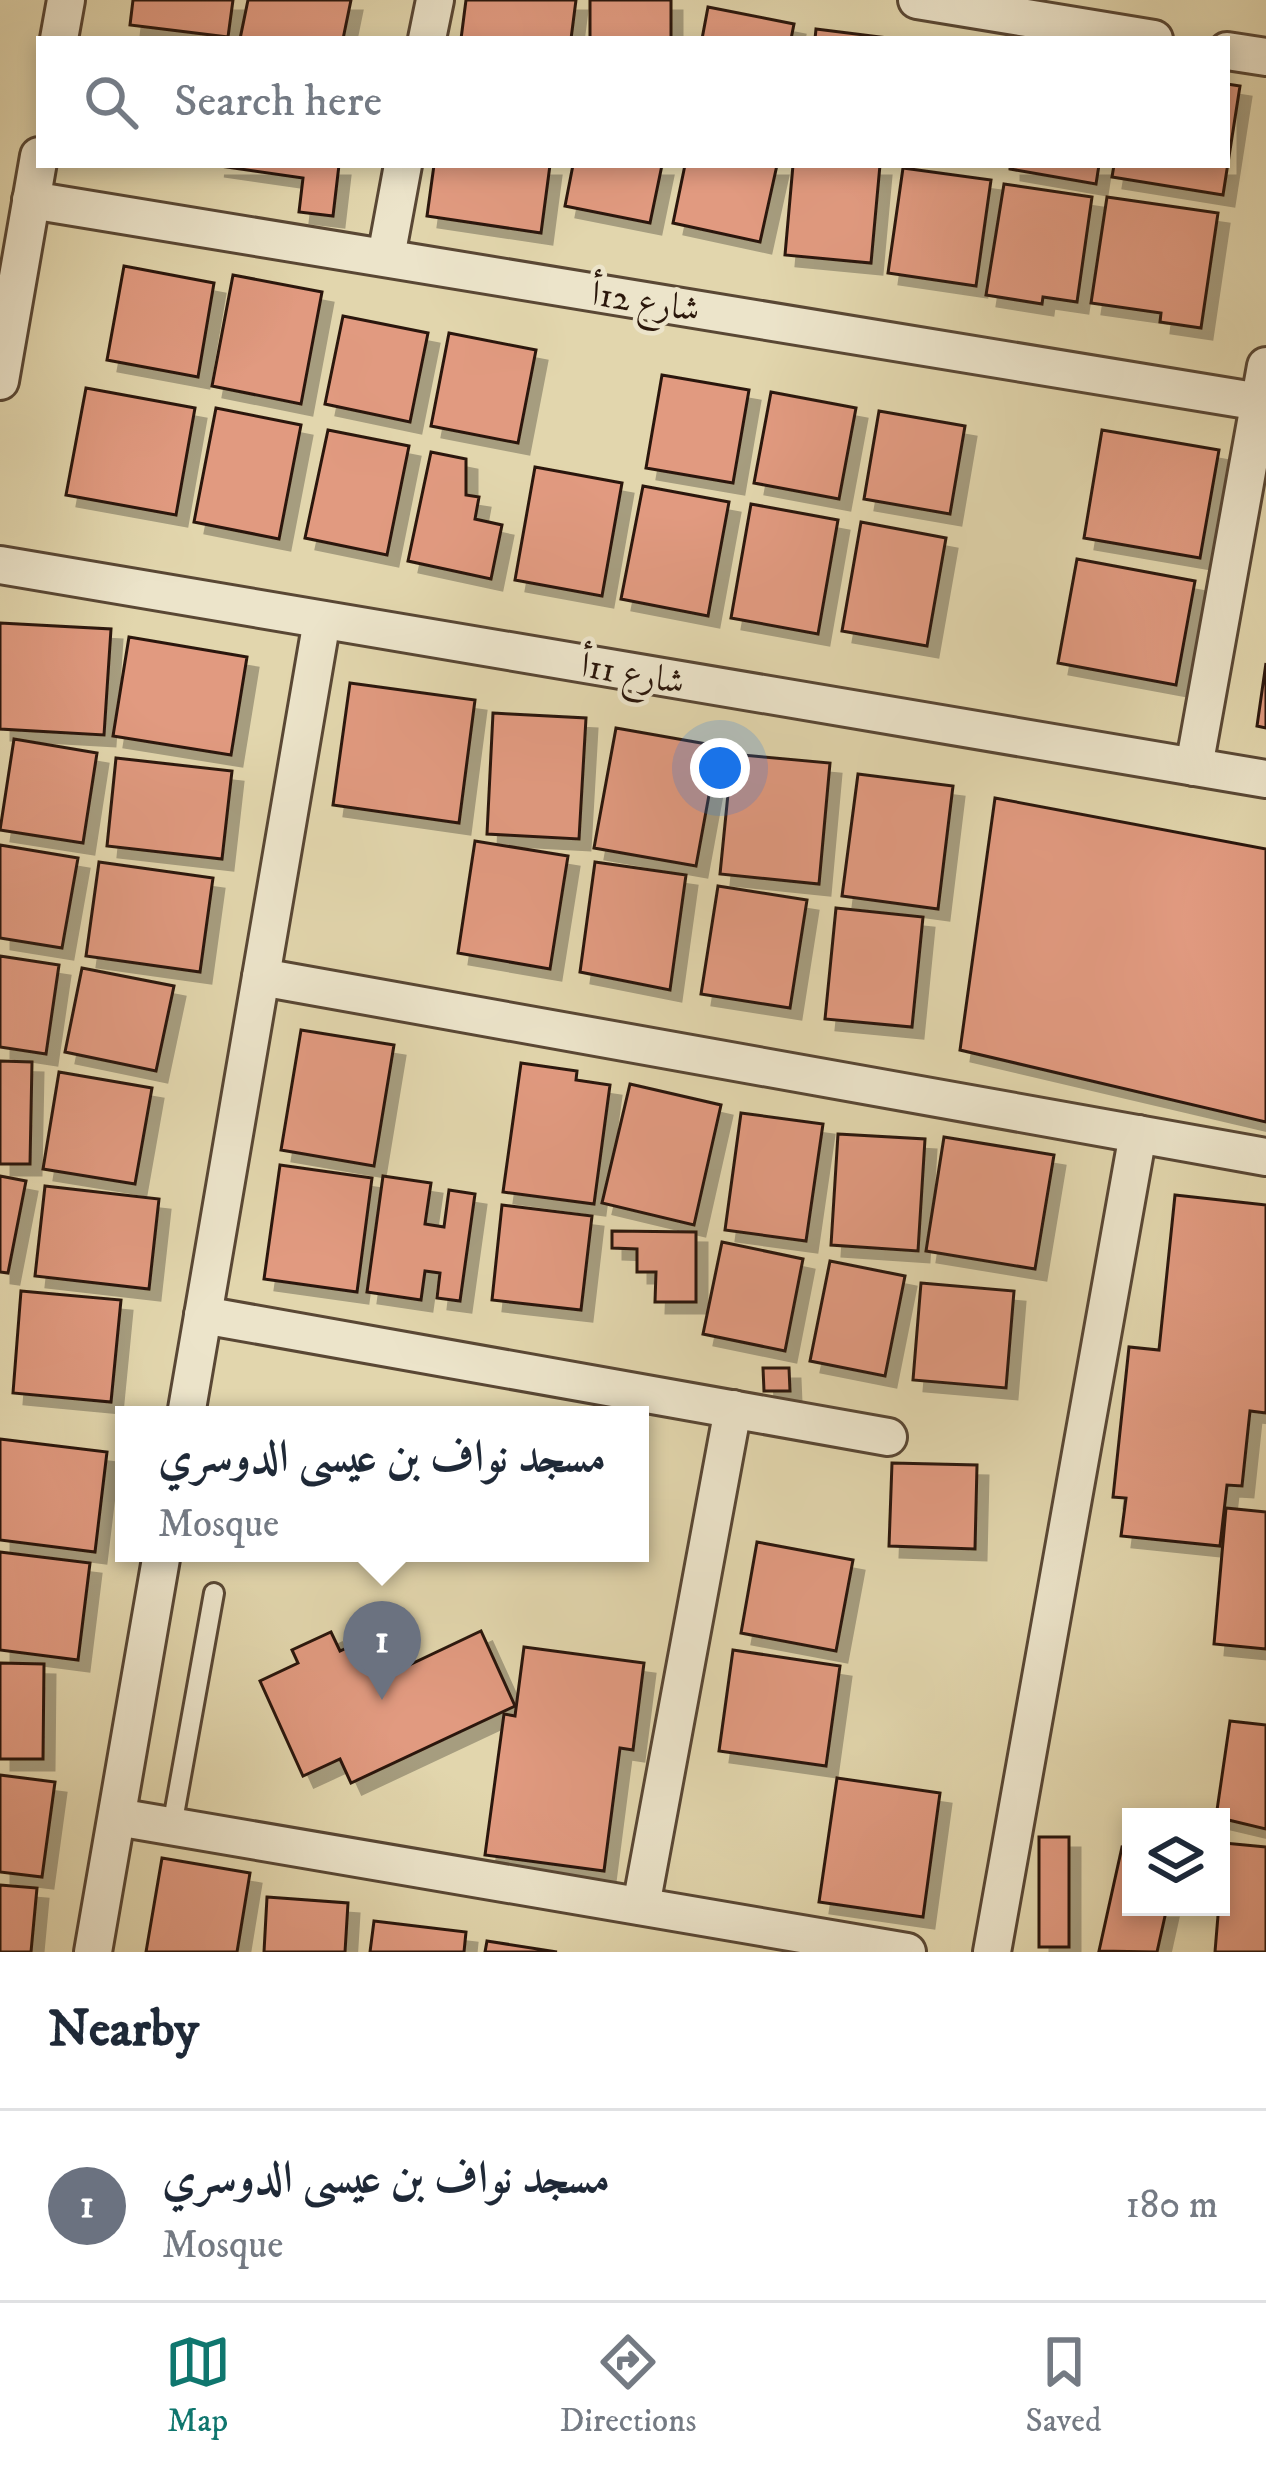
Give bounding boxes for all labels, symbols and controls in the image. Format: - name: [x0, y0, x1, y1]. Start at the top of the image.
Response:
- search box: [36, 36, 1230, 168]
- icon: search: [78, 69, 144, 135]
- text: Search here: [174, 74, 382, 130]
- street label: شارع 12أ: [587, 268, 704, 339]
- street label: شارع 11أ: [576, 639, 689, 712]
- your location: [690, 738, 750, 798]
- popup: [115, 1406, 649, 1562]
- text: مسجد نواف بن عيسى الدوسري: [158, 1430, 606, 1486]
- text: Mosque: [158, 1500, 279, 1549]
- pin: 1: [343, 1601, 421, 1700]
- map controls: [1122, 1808, 1230, 1916]
- button: layers: [1122, 1808, 1230, 1916]
- text: Nearby: [48, 1998, 199, 2062]
- text: مسجد نواف بن عيسى الدوسري: [162, 2151, 610, 2207]
- text: 1: [80, 2181, 94, 2230]
- text: 180 m: [1126, 2181, 1218, 2230]
- text: Mosque: [162, 2221, 283, 2270]
- tab: Map: [165, 2329, 231, 2442]
- tab: Directions: [560, 2329, 696, 2442]
- tab: Saved: [1026, 2329, 1101, 2442]

